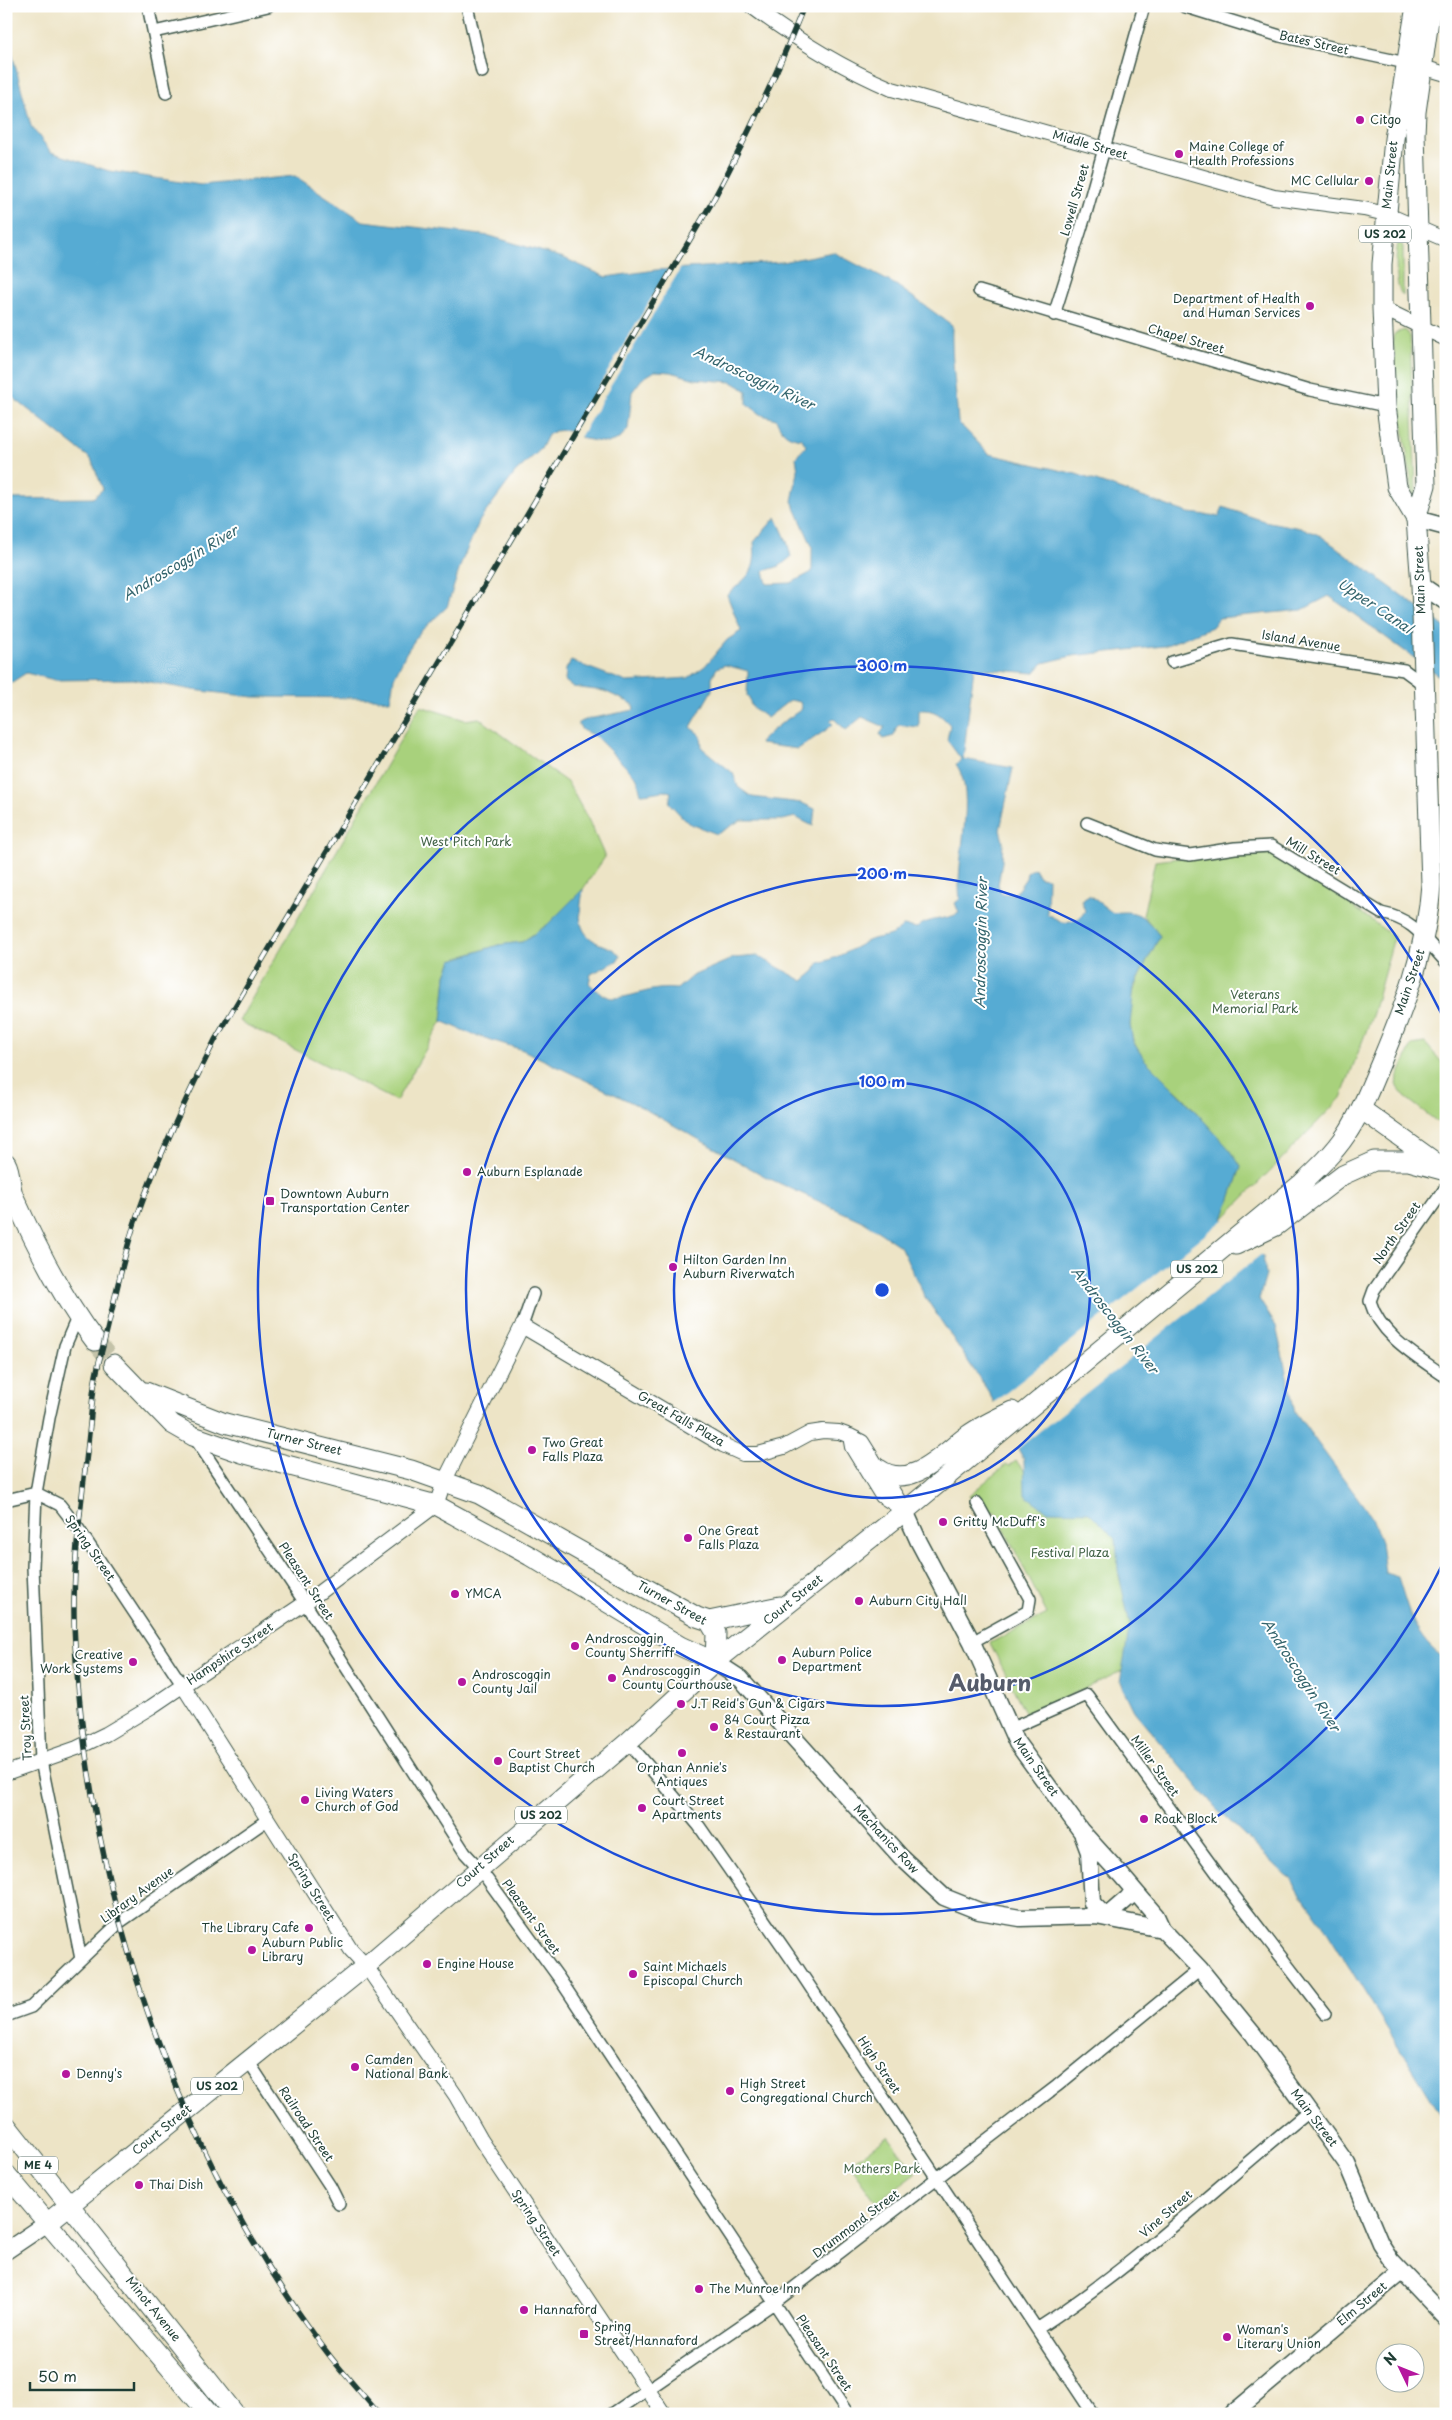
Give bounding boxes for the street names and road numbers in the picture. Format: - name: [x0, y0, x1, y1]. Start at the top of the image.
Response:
- street label: Bates Street: [1278, 25, 1351, 59]
- street label: Middle Street: [1051, 125, 1130, 163]
- street label: Main Street: [1376, 140, 1402, 210]
- street label: Lowell Street: [1055, 161, 1093, 238]
- road number: US 202: [1359, 225, 1411, 242]
- street label: Chapel Street: [1146, 319, 1227, 358]
- street label: Main Street: [1409, 545, 1429, 615]
- street label: Island Avenue: [1261, 625, 1342, 655]
- street label: Mill Street: [1283, 832, 1344, 879]
- street label: Main Street: [1389, 946, 1429, 1017]
- street label: North Street: [1368, 1198, 1424, 1267]
- road number: US 202: [1171, 1260, 1223, 1278]
- street label: Great Falls Plaza: [635, 1386, 729, 1451]
- street label: Turner Street: [265, 1423, 344, 1459]
- street label: Spring Street: [61, 1511, 120, 1584]
- street label: Pleasant Street: [275, 1538, 339, 1623]
- street label: Court Street: [759, 1569, 826, 1629]
- street label: Turner Street: [634, 1575, 711, 1629]
- street label: Hampshire Street: [183, 1617, 276, 1689]
- street label: Troy Street: [14, 1695, 36, 1761]
- street label: Miller Street: [1127, 1731, 1184, 1800]
- street label: Main Street: [1010, 1733, 1064, 1800]
- street label: Mechanics Row: [850, 1800, 924, 1878]
- road number: US 202: [515, 1806, 567, 1824]
- street label: Court Street: [451, 1831, 518, 1892]
- street label: Spring Street: [284, 1849, 340, 1924]
- street label: Library Avenue: [96, 1862, 177, 1927]
- street label: Pleasant Street: [498, 1875, 565, 1958]
- street label: High Street: [854, 2032, 906, 2097]
- road number: US 202: [191, 2078, 243, 2094]
- street label: Railroad Street: [275, 2082, 339, 2165]
- street label: Main Street: [1287, 2085, 1343, 2150]
- street label: Court Street: [128, 2099, 195, 2159]
- road number: ME 4: [18, 2156, 58, 2174]
- street label: Drummond Street: [808, 2184, 903, 2262]
- street label: Spring Street: [508, 2185, 566, 2260]
- street label: Vine Street: [1135, 2185, 1196, 2241]
- street label: Minot Avenue: [122, 2272, 186, 2345]
- street label: Elm Street: [1332, 2277, 1391, 2330]
- street label: Pleasant Street: [792, 2310, 857, 2395]

